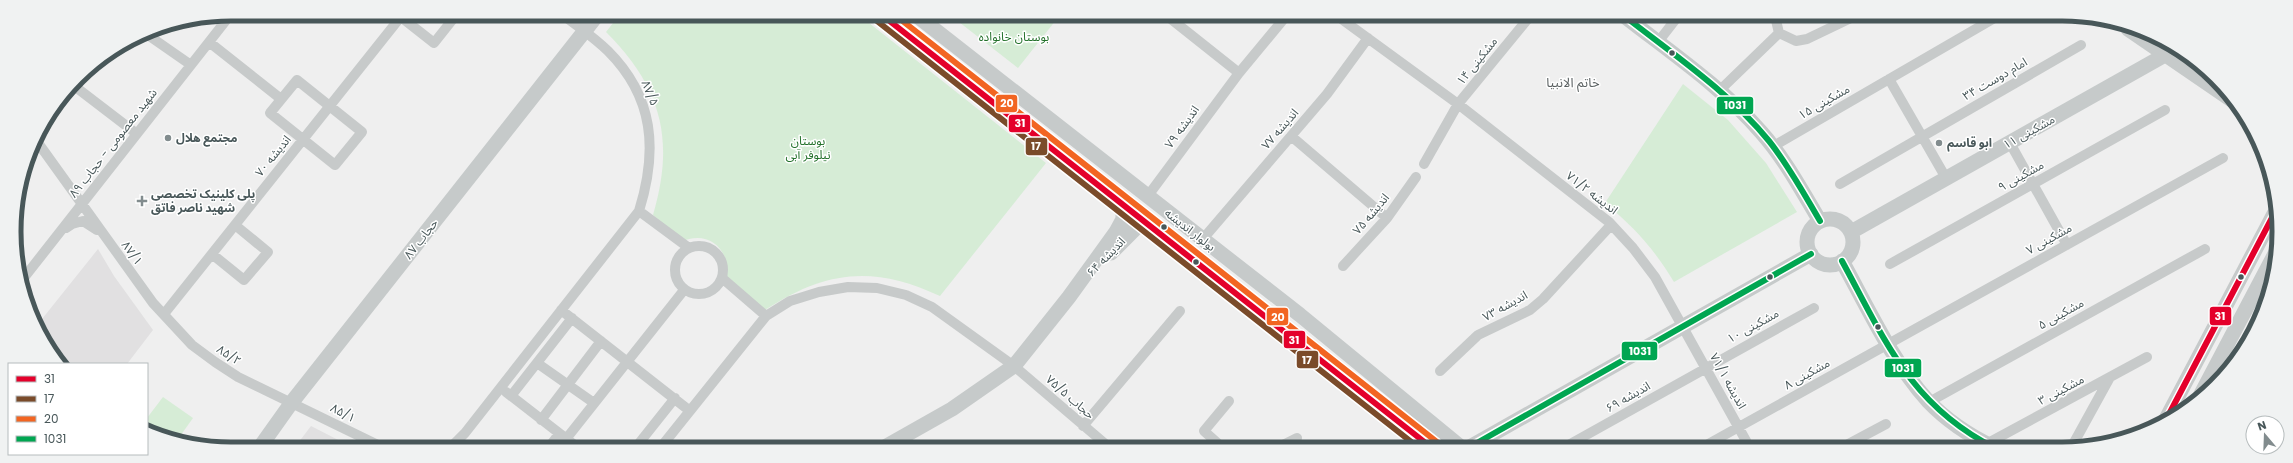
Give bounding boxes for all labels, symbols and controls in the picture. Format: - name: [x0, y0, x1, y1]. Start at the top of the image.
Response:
- park label: بوستان خانواده: [979, 28, 1049, 45]
- street label: مشکینی ۱۴: [1452, 33, 1501, 88]
- unlabelled marker: [1667, 48, 1677, 58]
- street label: امام دوست ۳۴: [1959, 53, 2031, 105]
- district label: خاتم الانبیا: [1546, 73, 1600, 93]
- street label: ۸۷/۵: [637, 77, 663, 108]
- street label: مشکینی ۱۵: [1795, 80, 1853, 123]
- street label: شهید معصومی - حجاب ۸۹: [65, 85, 161, 201]
- line badge: 20: [995, 94, 1018, 113]
- text: 20: [1000, 95, 1014, 111]
- line badge: 1031: [1716, 96, 1754, 115]
- text: 1031: [1724, 97, 1746, 113]
- street label: اندیشه ۷۹: [1160, 102, 1203, 152]
- street label: اندیشه ۷۷: [1257, 104, 1302, 153]
- street label: مشکینی ۱۱: [2000, 110, 2058, 153]
- line badge: 31: [1008, 114, 1031, 133]
- text: 31: [1015, 115, 1025, 131]
- place label: مجتمع هلال: [176, 129, 237, 147]
- street label: اندیشه ۷۰: [251, 131, 295, 180]
- park label: بوستان نیلوفر آبی: [785, 132, 831, 163]
- marker: مجتمع هلال: [163, 133, 173, 143]
- place label: ابو قاسم: [1947, 134, 1992, 152]
- line badge: 17: [1025, 137, 1048, 156]
- text: 17: [1031, 138, 1041, 154]
- marker: ابو قاسم: [1934, 138, 1944, 148]
- street label: مشکینی ۹: [1995, 156, 2047, 195]
- street label: اندیشه ۷۱/۲: [1563, 167, 1622, 218]
- place label: پلی کلینیک تخصصی شهید ناصر فاتق: [151, 185, 255, 216]
- street label: اندیشه ۷۵: [1348, 189, 1393, 238]
- marker: پلی کلینیک تخصصی شهید ناصر فاتق: [136, 195, 148, 207]
- street label: بولوار اندیشه: [1161, 204, 1219, 255]
- street label: حجاب ۸۷: [399, 215, 442, 262]
- street label: مشکینی ۷: [2023, 219, 2075, 258]
- unlabelled marker: [1159, 222, 1169, 232]
- street label: اندیشه ۶۴: [1082, 233, 1129, 280]
- street label: ۸۷/۱: [118, 237, 147, 268]
- unlabelled marker: [1191, 257, 1201, 267]
- unlabelled marker: [1765, 272, 1775, 282]
- unlabelled marker: [2236, 272, 2246, 282]
- street label: اندیشه ۷۳: [1479, 286, 1530, 325]
- street label: مشکینی ۵: [2035, 294, 2087, 333]
- street label: مشکینی ۱۰: [1724, 304, 1782, 347]
- line badge: 31: [2209, 306, 2232, 326]
- line badge: 20: [1266, 307, 1289, 326]
- text: 31: [2215, 308, 2225, 324]
- text: 20: [1271, 309, 1285, 325]
- unlabelled marker: [1873, 322, 1883, 332]
- line badge: 31: [1283, 330, 1306, 349]
- text: 31: [1289, 332, 1299, 348]
- street label: ۸۵/۲: [214, 340, 245, 369]
- line badge: 1031: [1621, 341, 1658, 361]
- text: 1031: [1629, 343, 1651, 359]
- line badge: 17: [1296, 350, 1319, 369]
- street label: اندیشه ۷۱/۱: [1706, 350, 1751, 412]
- text: 17: [1302, 352, 1312, 368]
- street label: مشکینی ۸: [1781, 354, 1833, 393]
- line badge: 1031: [1884, 358, 1922, 378]
- text: 1031: [1892, 360, 1914, 376]
- legend: [8, 363, 148, 455]
- text: 31: [44, 370, 55, 387]
- street label: مشکینی ۳: [2035, 370, 2087, 409]
- street label: حجاب ۷۵/۵: [1042, 371, 1098, 423]
- street label: اندیشه ۶۹: [1602, 377, 1653, 416]
- text: 17: [44, 390, 55, 407]
- street label: ۸۵/۱: [328, 399, 359, 426]
- text: 20: [44, 410, 58, 427]
- north arrow: [2245, 415, 2285, 455]
- text: N: [2255, 417, 2268, 434]
- text: 1031: [44, 430, 66, 447]

